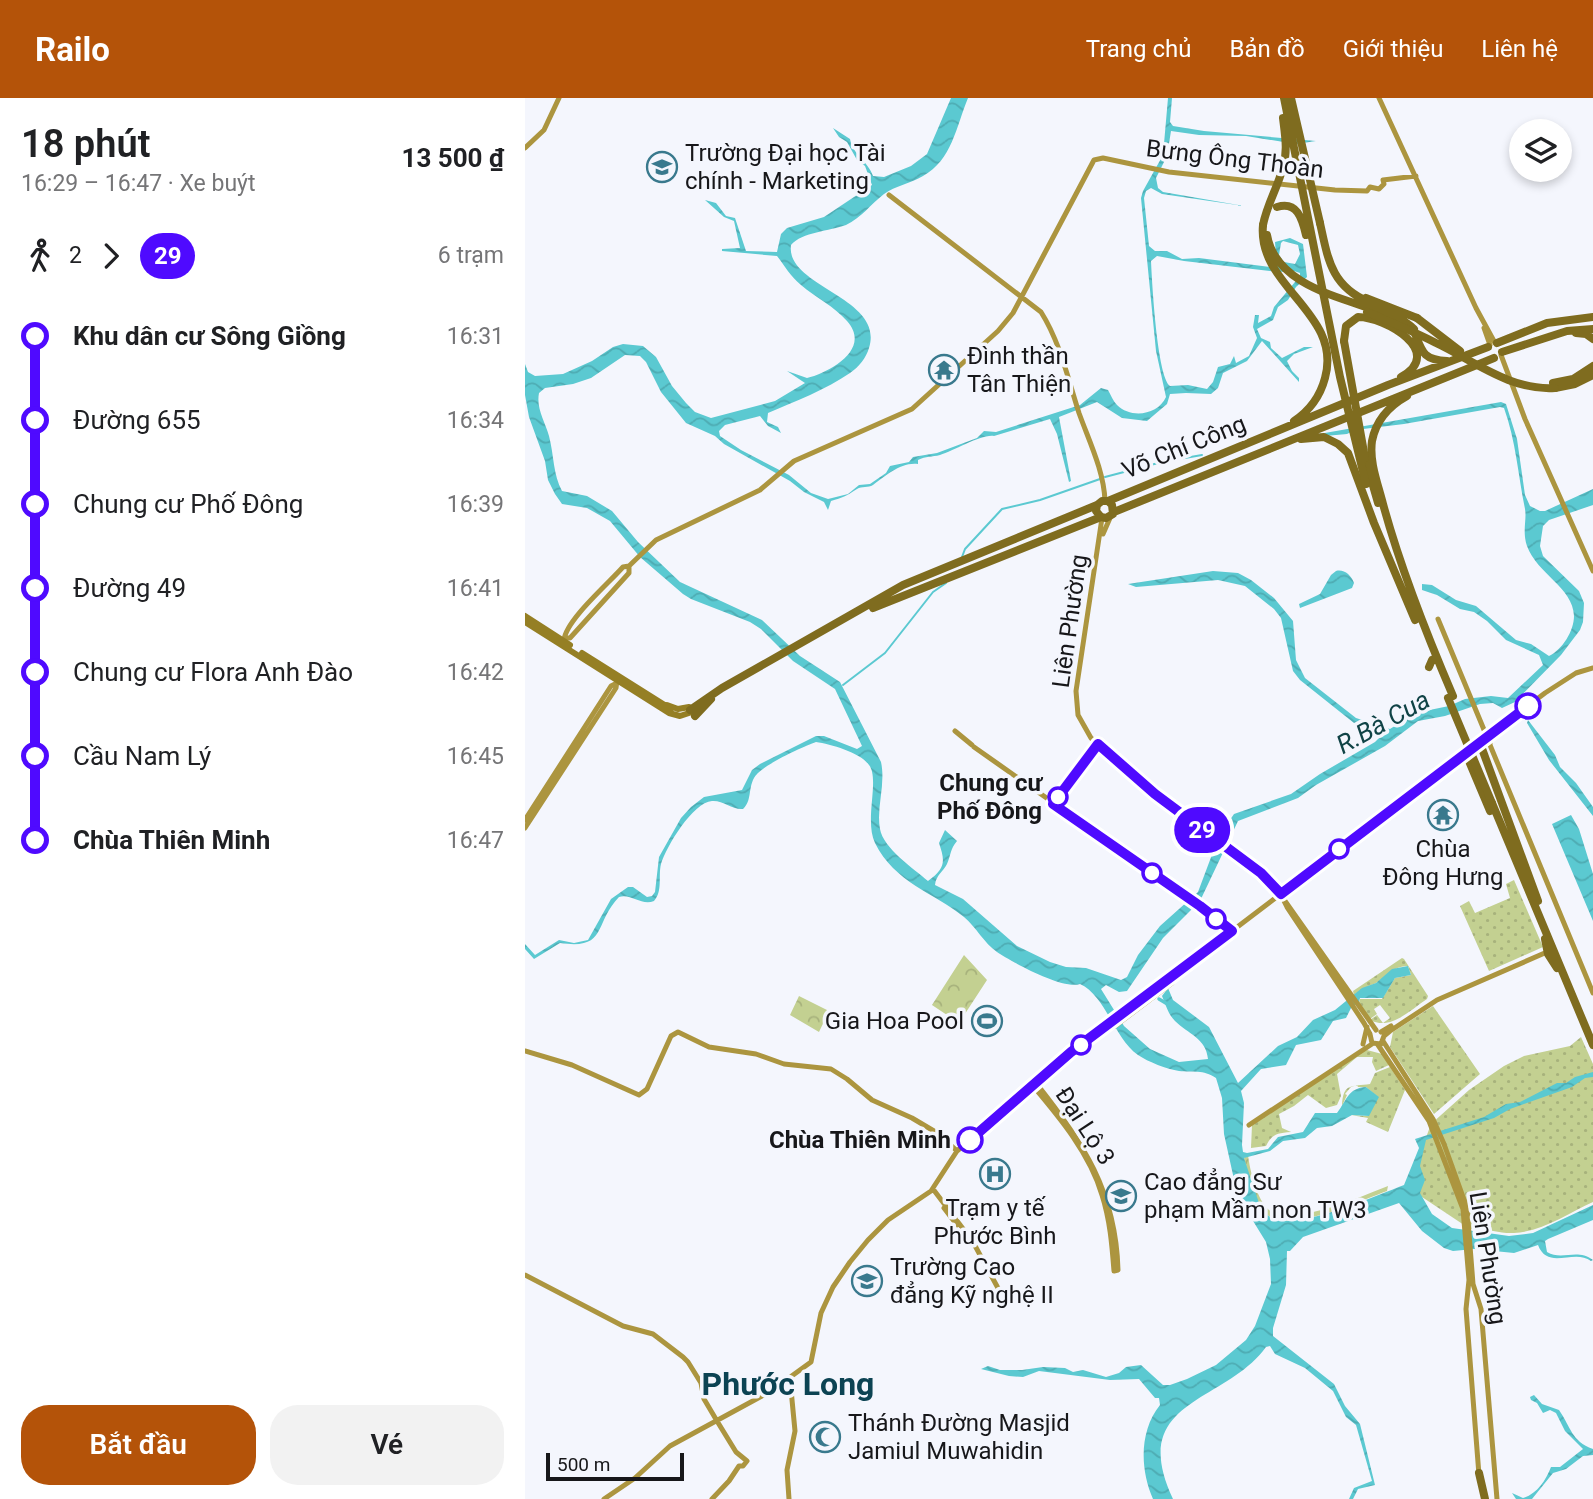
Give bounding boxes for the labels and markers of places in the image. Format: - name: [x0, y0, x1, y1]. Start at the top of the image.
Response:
- place label: Trường Đại học Tài chính - Marketing: [685, 139, 886, 195]
- school or university icon: Trường Đại học Tài chính - Marketing: [645, 150, 679, 184]
- place label: Đình thần Tân Thiện: [967, 342, 1071, 398]
- temple icon: Đình thần Tân Thiện: [927, 353, 961, 387]
- unlabelled marker: [1515, 693, 1541, 719]
- place label: Chung cư Phố Đông: [937, 769, 1043, 825]
- marker: Chung cư Phố Đông: [1048, 787, 1068, 807]
- temple icon: Chùa Đông Hưng: [1426, 798, 1460, 832]
- place label: Chùa Đông Hưng: [1382, 835, 1504, 891]
- unlabelled marker: [1329, 839, 1349, 859]
- unlabelled marker: [1142, 863, 1162, 883]
- unlabelled marker: [1206, 909, 1226, 929]
- sports icon: Gia Hoa Pool: [970, 1004, 1004, 1038]
- place label: Gia Hoa Pool: [825, 1007, 964, 1035]
- unlabelled marker: [1071, 1035, 1091, 1055]
- place label: Chùa Thiên Minh: [769, 1126, 951, 1154]
- marker: Chùa Thiên Minh: [957, 1127, 983, 1153]
- hospital icon: Trạm y tế Phước Bình: [978, 1157, 1012, 1191]
- place label: Cao đẳng Sư phạm Mầm non TW3: [1144, 1168, 1367, 1224]
- school or university icon: Cao đẳng Sư phạm Mầm non TW3: [1104, 1179, 1138, 1213]
- place label: Trạm y tế Phước Bình: [934, 1194, 1056, 1250]
- place label: Trường Cao đẳng Kỹ nghệ II: [890, 1253, 1054, 1309]
- school or university icon: Trường Cao đẳng Kỹ nghệ II: [850, 1264, 884, 1298]
- place label: Thánh Đường Masjid Jamiul Muwahidin: [848, 1409, 1070, 1465]
- mosque icon: Thánh Đường Masjid Jamiul Muwahidin: [808, 1420, 842, 1454]

